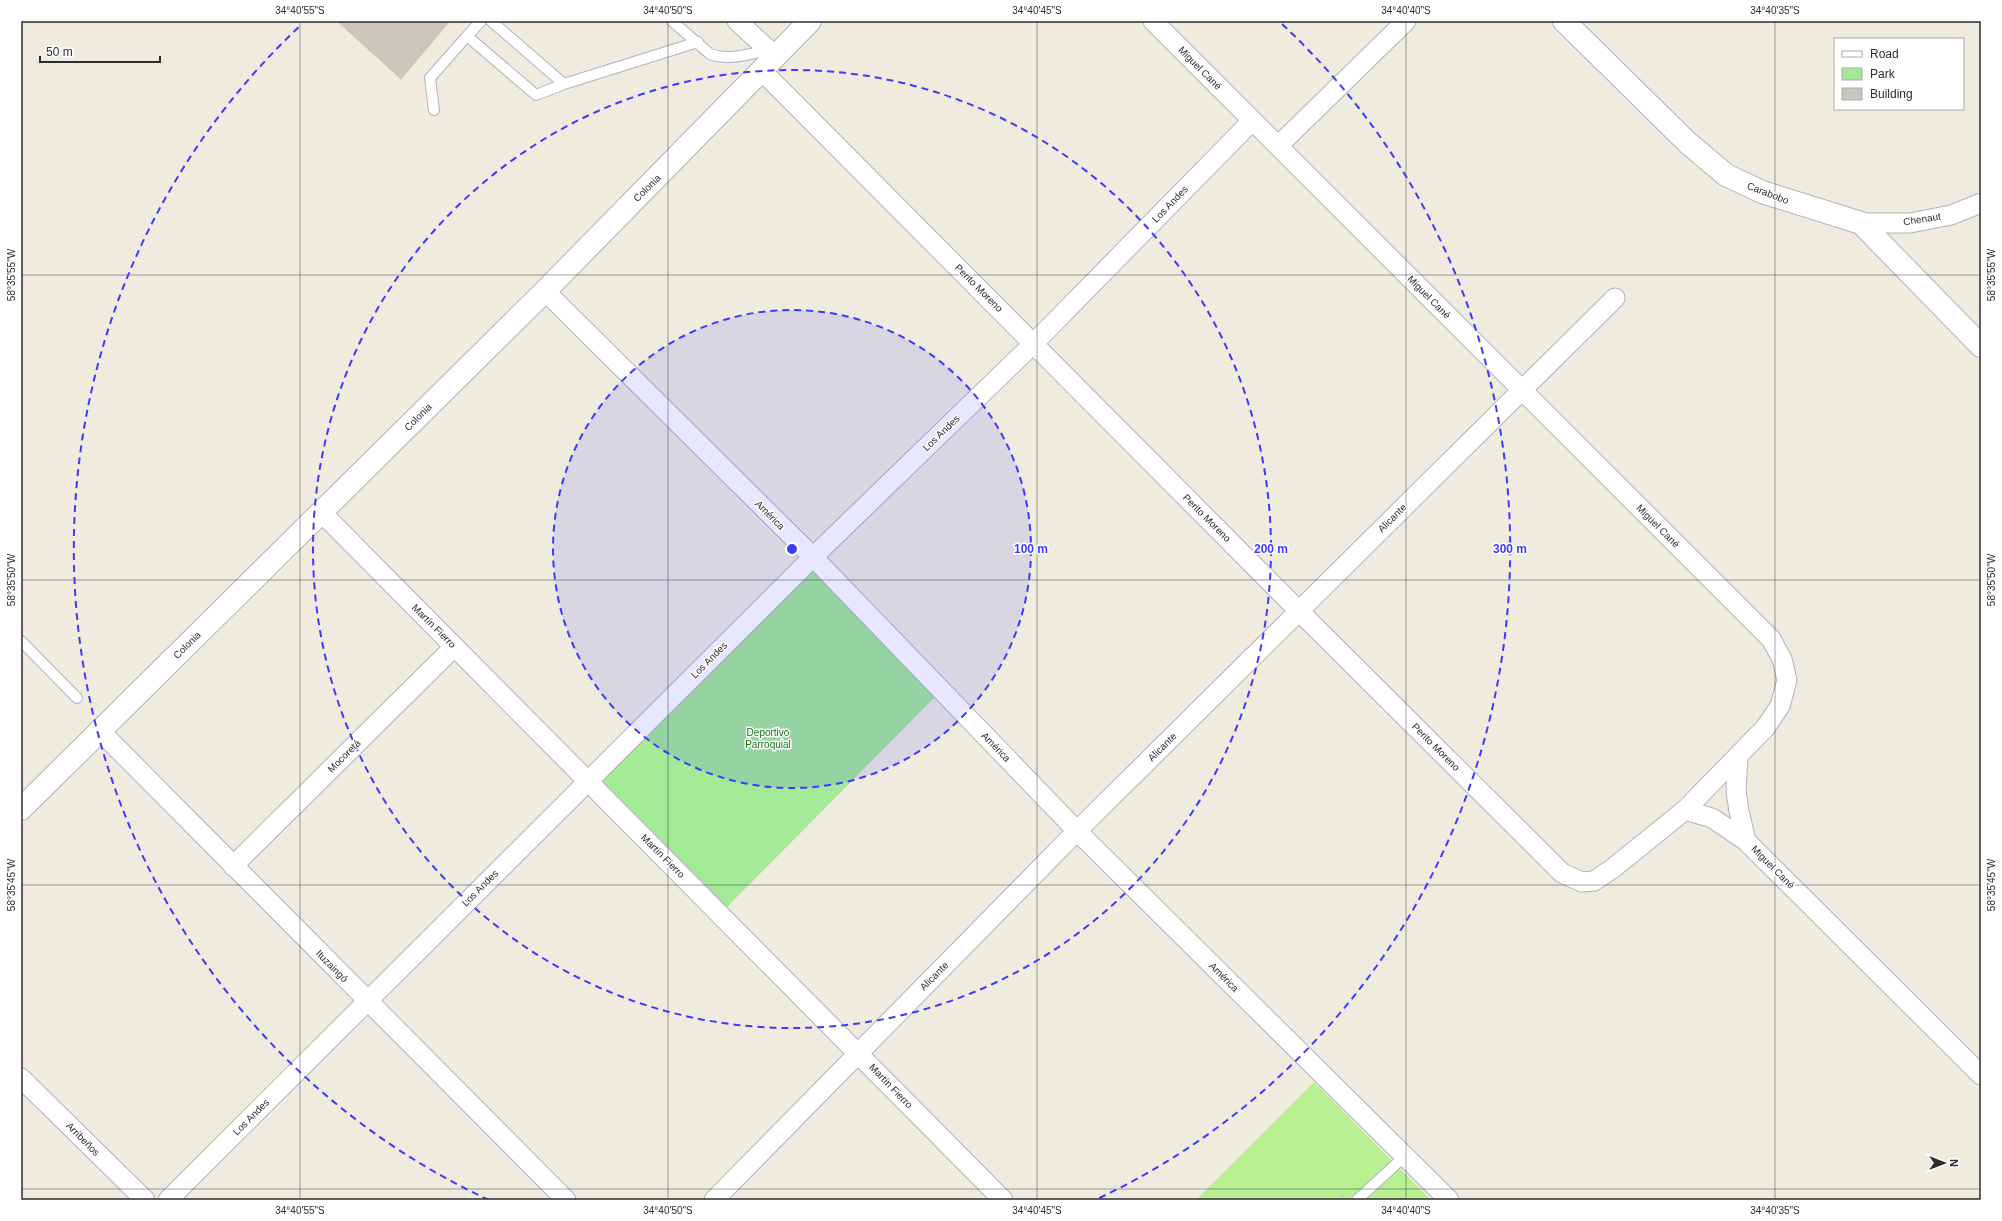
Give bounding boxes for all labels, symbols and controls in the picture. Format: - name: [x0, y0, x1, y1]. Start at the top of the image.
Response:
- text: 34°40'55"S: [275, 5, 325, 16]
- text: 34°40'50"S: [643, 5, 693, 16]
- text: 34°40'45"S: [1012, 5, 1062, 16]
- text: 34°40'40"S: [1381, 5, 1431, 16]
- text: 34°40'35"S: [1750, 5, 1800, 16]
- scale bar: [40, 38, 160, 64]
- legend: [1834, 38, 1964, 110]
- street label: Miguel Cané: [1176, 44, 1224, 92]
- text: 50 m: [46, 45, 73, 59]
- text: Road: [1870, 47, 1899, 61]
- text: Park: [1870, 67, 1896, 81]
- text: Building: [1870, 87, 1913, 101]
- street label: Colonia: [631, 172, 663, 204]
- street label: Carabobo: [1746, 180, 1791, 206]
- street label: Los Andes: [1150, 183, 1190, 225]
- street label: Chenaut: [1902, 211, 1942, 227]
- text: 58°35'55"W: [6, 248, 17, 301]
- text: 58°35'55"W: [1986, 248, 1997, 301]
- street label: Perito Moreno: [953, 262, 1005, 314]
- street label: Miguel Cané: [1405, 273, 1453, 321]
- street label: Colonia: [402, 401, 434, 433]
- street label: Los Andes: [920, 413, 962, 453]
- street label: Perito Moreno: [1181, 492, 1233, 544]
- street label: América: [753, 498, 787, 532]
- street label: Alicante: [1376, 501, 1409, 534]
- street label: Miguel Cané: [1634, 502, 1682, 550]
- centre of rings: [785, 542, 799, 556]
- text: 100 m: [1014, 542, 1048, 556]
- text: 200 m: [1254, 542, 1288, 556]
- text: 300 m: [1493, 542, 1527, 556]
- text: 58°35'50"W: [6, 553, 17, 606]
- text: 58°35'50"W: [1986, 553, 1997, 606]
- street label: Martín Fierro: [410, 602, 458, 650]
- street label: Colonia: [171, 629, 203, 661]
- street label: Los Andes: [689, 640, 729, 680]
- street label: Perito Moreno: [1410, 721, 1462, 773]
- park label: Deportivo Parroquial: [745, 727, 791, 750]
- street label: América: [979, 730, 1013, 764]
- street label: Alicante: [1146, 730, 1179, 763]
- street label: Mocoretá: [325, 737, 363, 775]
- street label: Martín Fierro: [639, 832, 687, 880]
- street label: Miguel Cané: [1749, 843, 1797, 891]
- text: 58°35'45"W: [6, 858, 17, 911]
- text: 58°35'45"W: [1986, 858, 1997, 911]
- street label: Los Andes: [460, 868, 500, 908]
- street label: Ituzaingó: [314, 948, 351, 985]
- street label: Alicante: [918, 959, 951, 992]
- street label: América: [1207, 960, 1241, 994]
- street label: Martín Fierro: [867, 1062, 915, 1111]
- street label: Los Andes: [231, 1097, 271, 1137]
- street label: Arribeños: [64, 1120, 102, 1158]
- north arrow: [1924, 1143, 1964, 1183]
- text: N: [1948, 1159, 1960, 1167]
- text: 34°40'55"S: [275, 1205, 325, 1216]
- text: 34°40'50"S: [643, 1205, 693, 1216]
- text: 34°40'45"S: [1012, 1205, 1062, 1216]
- text: 34°40'40"S: [1381, 1205, 1431, 1216]
- text: 34°40'35"S: [1750, 1205, 1800, 1216]

